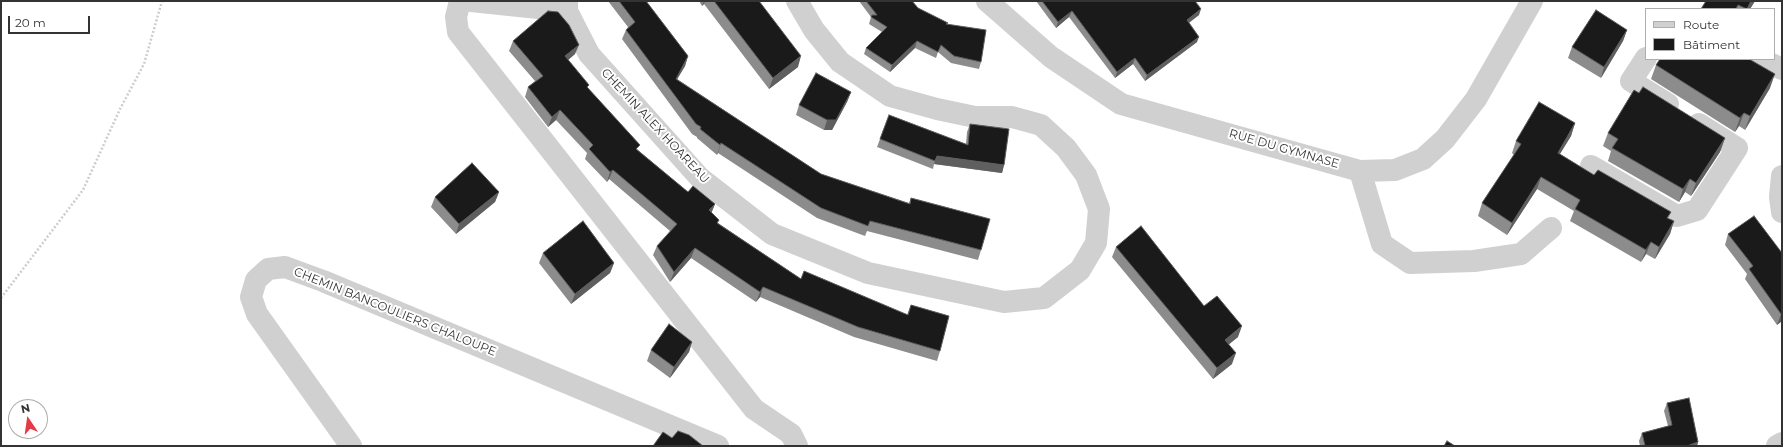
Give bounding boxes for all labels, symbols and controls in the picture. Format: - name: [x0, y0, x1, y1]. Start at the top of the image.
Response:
- scale bar: [10, 8, 92, 34]
- legend: [1645, 8, 1775, 60]
- text: 20 m: [15, 15, 46, 30]
- text: Route: [1683, 17, 1719, 32]
- text: Bâtiment: [1683, 37, 1740, 52]
- street label: CHEMIN ALEX HOAREAU: [598, 66, 712, 186]
- street label: RUE DU GYMNASE: [1227, 126, 1341, 172]
- street label: CHEMIN BANCOULIERS CHALOUPE: [292, 265, 498, 359]
- north arrow: [8, 399, 48, 439]
- text: N: [20, 400, 31, 416]

